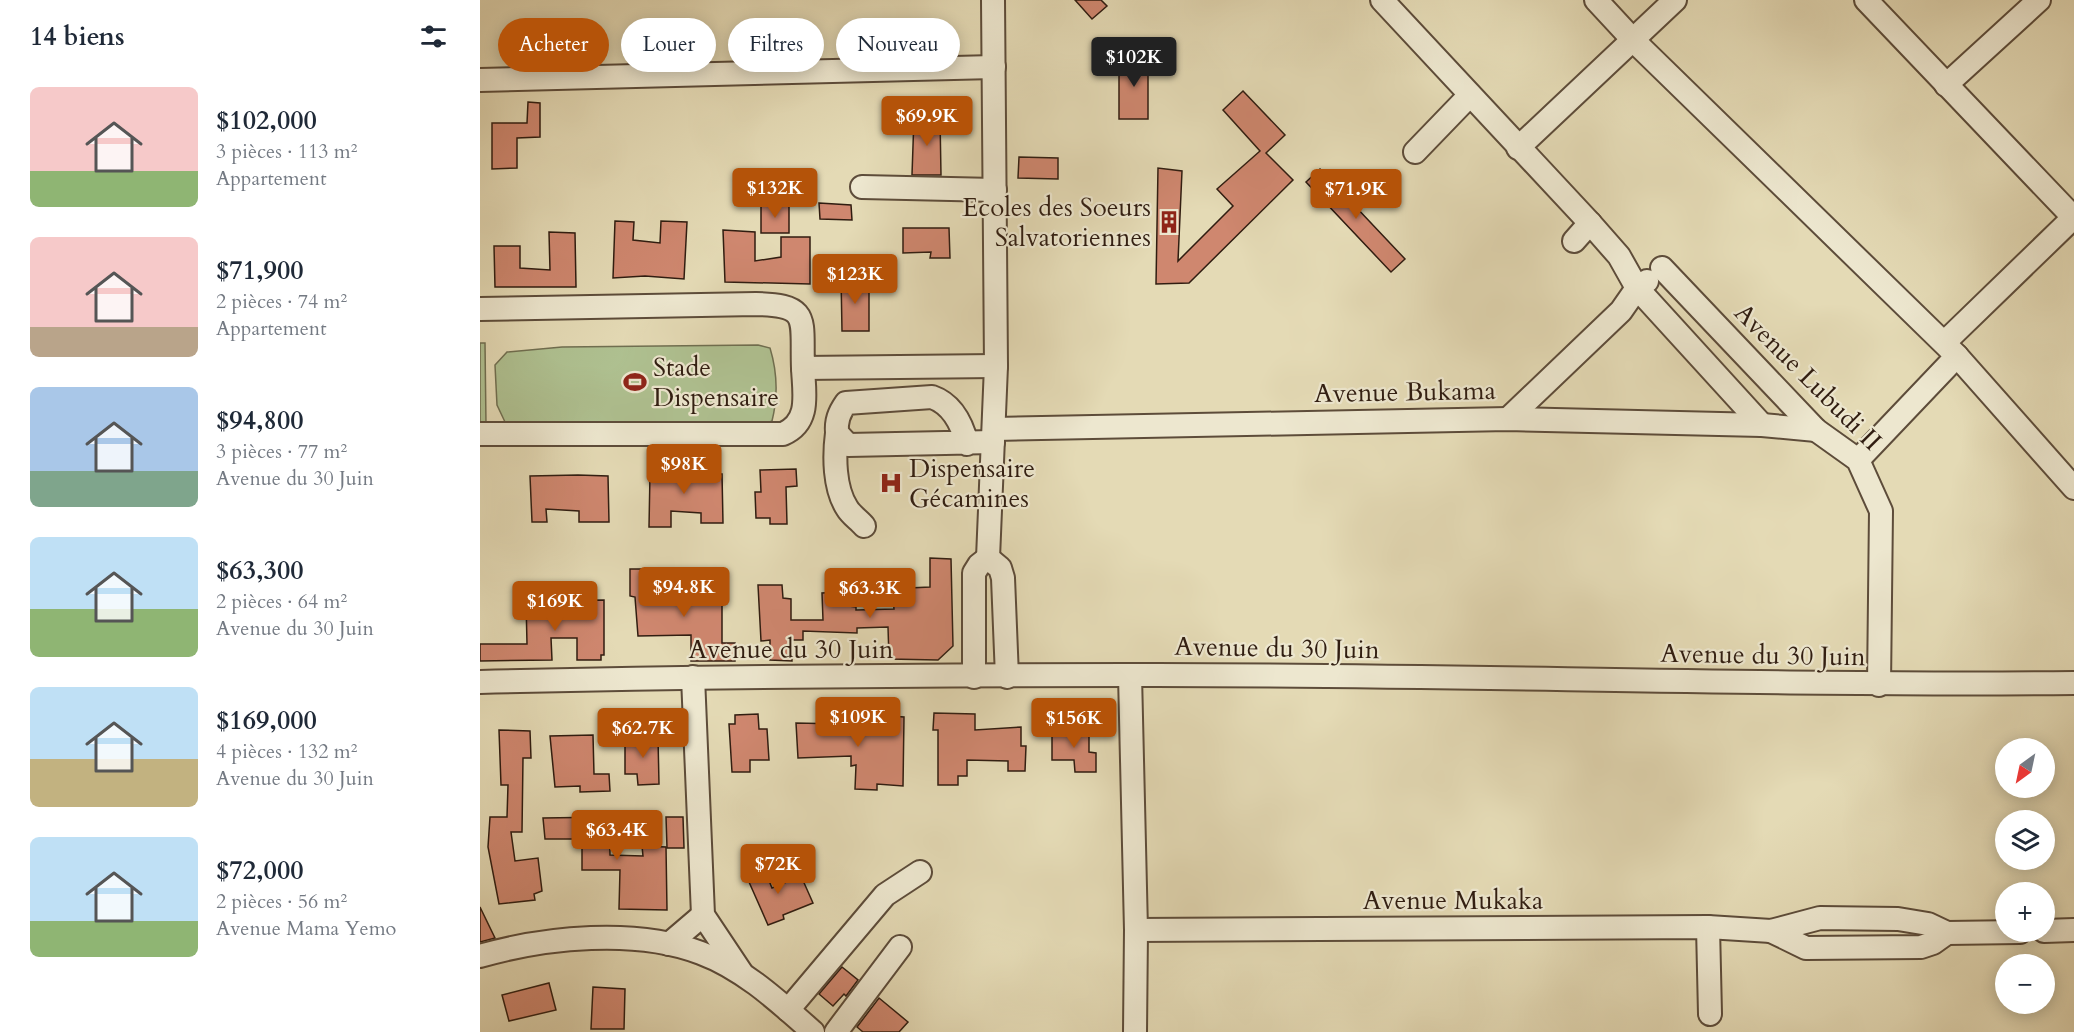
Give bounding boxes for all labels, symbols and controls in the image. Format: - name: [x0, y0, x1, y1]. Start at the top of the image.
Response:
- chip: Acheter: [498, 18, 609, 72]
- chip: Louer: [621, 18, 716, 72]
- chip: Filtres: [728, 18, 824, 72]
- chip: Nouveau: [836, 18, 960, 72]
- text: 14 biens: [30, 19, 125, 54]
- icon: filters: [417, 20, 450, 53]
- pin: $102K: [1092, 37, 1176, 88]
- text: $102K: [1105, 43, 1163, 70]
- pin: $69.9K: [878, 96, 976, 147]
- text: $69.9K: [896, 102, 958, 129]
- text: $102,000: [216, 103, 317, 138]
- icon: home: [78, 111, 150, 183]
- text: 3 pièces · 113 m²: [216, 138, 357, 165]
- text: Appartement: [216, 165, 327, 192]
- pin: $132K: [733, 168, 817, 219]
- pin: $71.9K: [1307, 169, 1405, 220]
- text: $132K: [746, 174, 804, 201]
- text: $71.9K: [1325, 175, 1387, 202]
- place label: Ecoles des Soeurs Salvatoriennes: [962, 190, 1151, 255]
- building icon: Ecoles des Soeurs Salvatoriennes: [1156, 209, 1182, 235]
- text: $71,900: [216, 253, 304, 288]
- pin: $123K: [813, 254, 897, 305]
- text: $123K: [826, 260, 884, 287]
- icon: home: [78, 261, 150, 333]
- text: 2 pièces · 74 m²: [216, 288, 347, 315]
- street label: Avenue Lubudi II: [1727, 296, 1889, 458]
- text: Appartement: [216, 315, 327, 342]
- place label: Stade Dispensaire: [653, 350, 779, 415]
- sports icon: Stade Dispensaire: [622, 369, 648, 395]
- street label: Avenue Bukama: [1314, 373, 1496, 411]
- text: $94,800: [216, 403, 304, 438]
- icon: home: [78, 411, 150, 483]
- text: 3 pièces · 77 m²: [216, 438, 347, 465]
- pin: $98K: [648, 444, 720, 495]
- text: $98K: [661, 450, 707, 477]
- place label: Dispensaire Gécamines: [909, 451, 1035, 516]
- text: Avenue du 30 Juin: [216, 465, 374, 492]
- hospital icon: Dispensaire Gécamines: [878, 470, 904, 496]
- text: $63,300: [216, 553, 304, 588]
- icon: home: [78, 561, 150, 633]
- pin: $94.8K: [635, 567, 733, 618]
- pin: $63.3K: [821, 568, 919, 619]
- text: $94.8K: [653, 573, 715, 600]
- text: $63.3K: [839, 574, 901, 601]
- pin: $169K: [513, 581, 597, 632]
- text: $169K: [526, 587, 584, 614]
- text: 2 pièces · 64 m²: [216, 588, 347, 615]
- text: Avenue du 30 Juin: [216, 615, 374, 642]
- street label: Avenue du 30 Juin: [1174, 629, 1380, 667]
- street label: Avenue du 30 Juin: [688, 632, 894, 667]
- street label: Avenue du 30 Juin: [1660, 636, 1866, 674]
- pin: $109K: [816, 697, 900, 748]
- pin: $156K: [1032, 698, 1116, 749]
- text: $169,000: [216, 703, 317, 738]
- text: $109K: [829, 703, 887, 730]
- text: $156K: [1045, 704, 1103, 731]
- pin: $62.7K: [594, 708, 692, 759]
- icon: home: [78, 711, 150, 783]
- text: $62.7K: [612, 714, 674, 741]
- text: 4 pièces · 132 m²: [216, 738, 357, 765]
- north arrow: [1995, 738, 2055, 798]
- map controls: [1995, 738, 2055, 1014]
- text: Avenue du 30 Juin: [216, 765, 374, 792]
- pin: $63.4K: [568, 810, 666, 861]
- button: layers: [1995, 810, 2055, 870]
- text: $63.4K: [586, 816, 648, 843]
- pin: $72K: [742, 844, 814, 895]
- text: $72K: [755, 850, 801, 877]
- text: $72,000: [216, 853, 304, 888]
- icon: home: [78, 861, 150, 933]
- button: +: [1995, 882, 2055, 942]
- street label: Avenue Mukaka: [1363, 883, 1543, 918]
- text: 2 pièces · 56 m²: [216, 888, 347, 915]
- text: Avenue Mama Yemo: [216, 915, 396, 942]
- button: −: [1995, 954, 2055, 1014]

